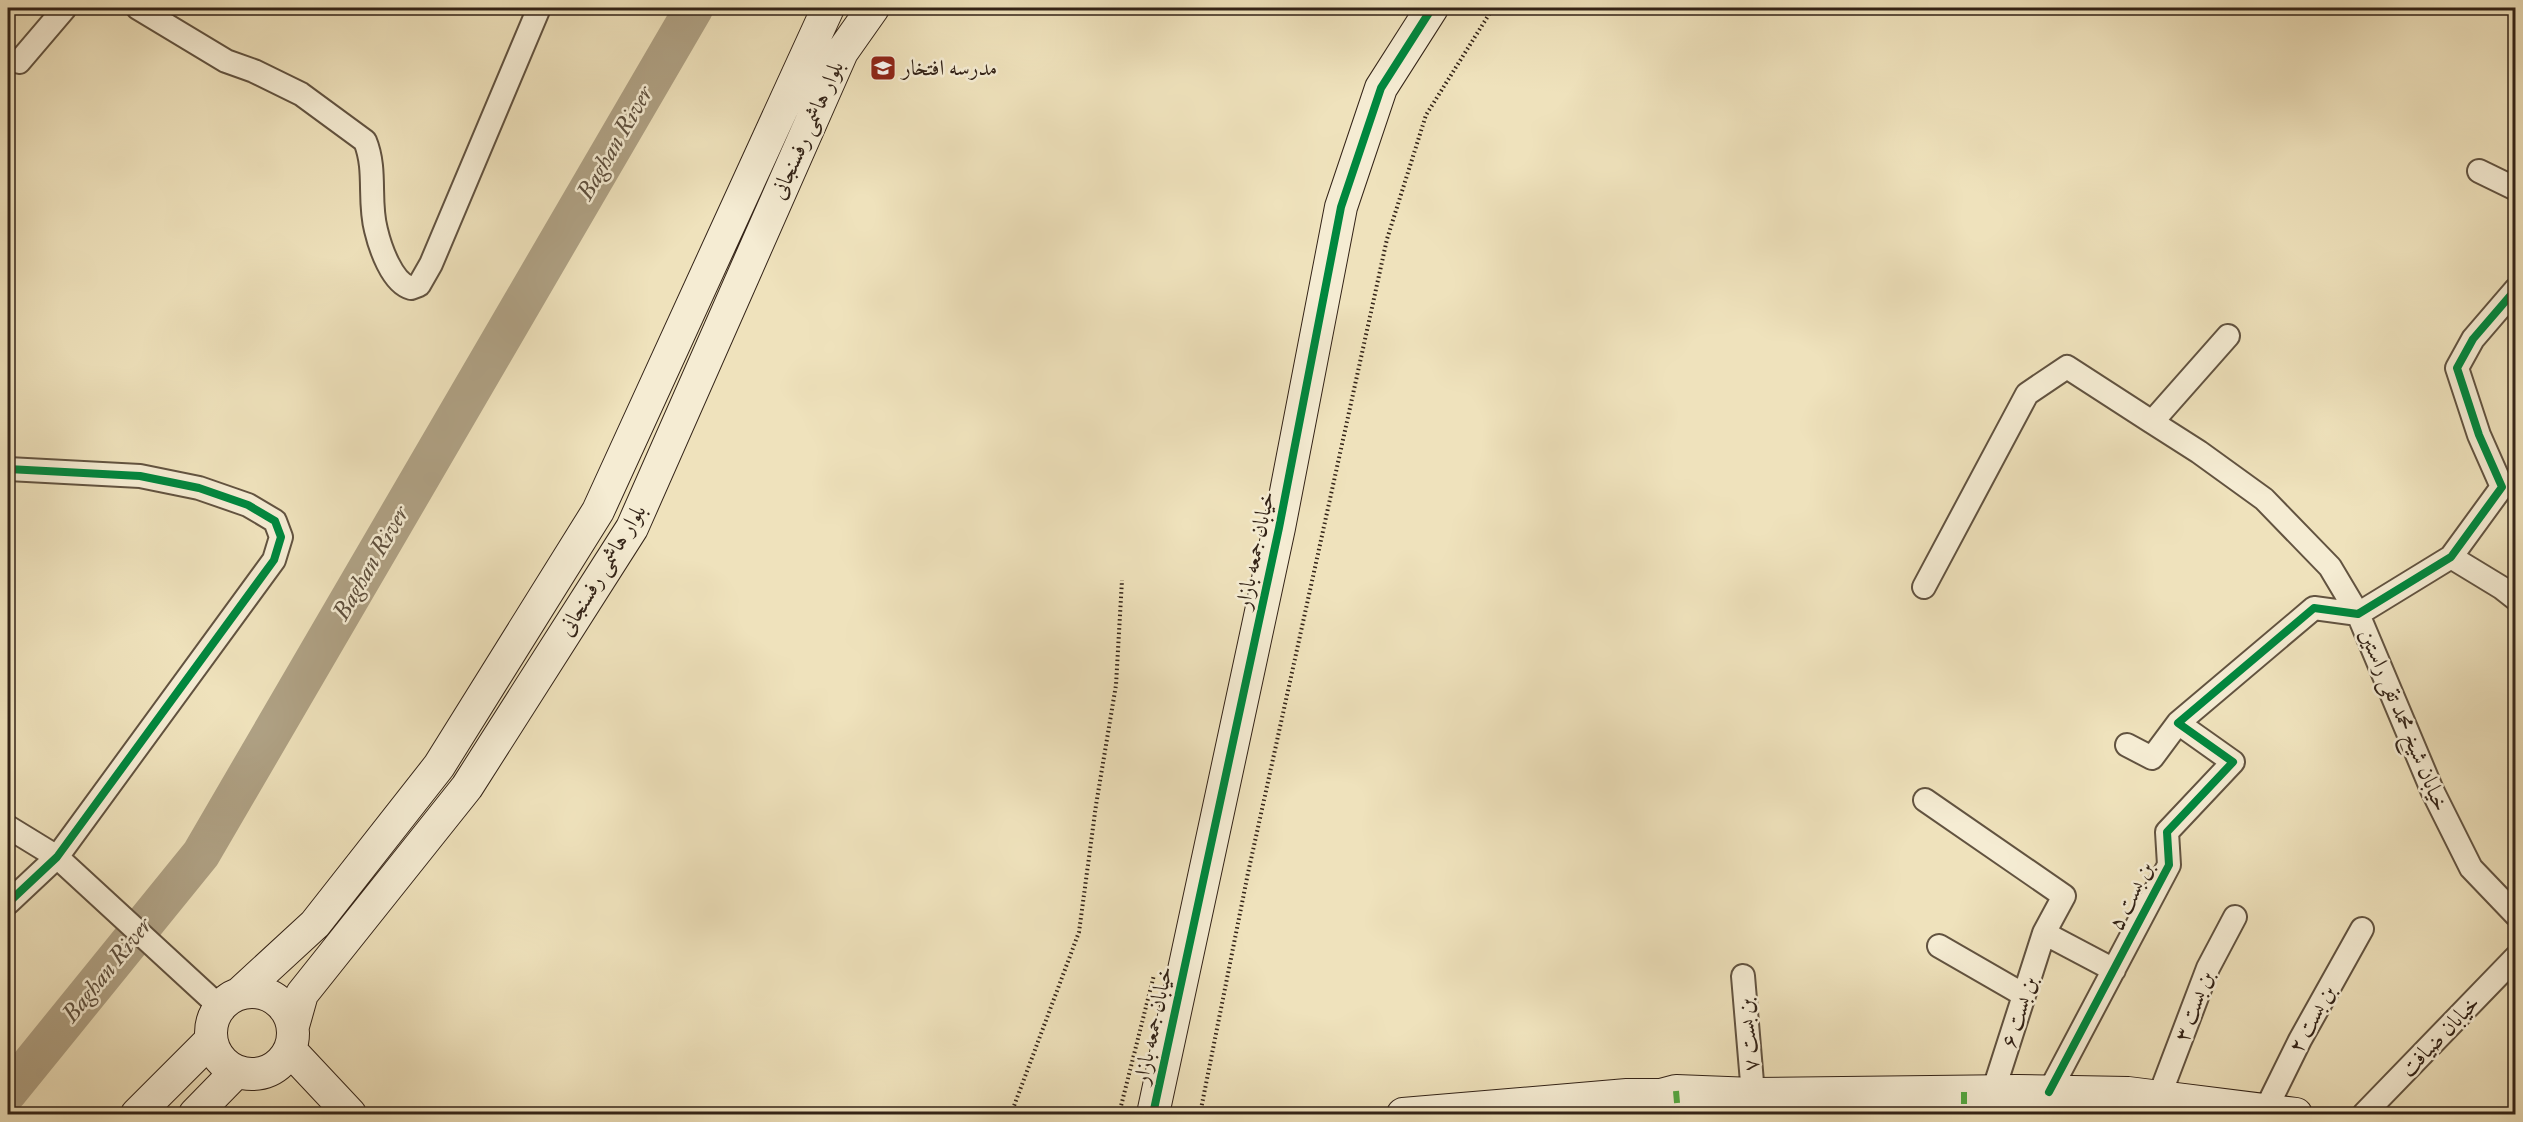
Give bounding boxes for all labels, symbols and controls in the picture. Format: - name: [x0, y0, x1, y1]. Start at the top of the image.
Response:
- school or university icon: مدرسه افتخار: [868, 53, 898, 83]
- place label: مدرسه افتخار: [900, 54, 997, 82]
- street label: بلوار هاشمی رفسنجانی: [764, 56, 851, 204]
- water label: Baghan River: [569, 80, 661, 206]
- street label: خیابان جمعه بازار: [1228, 488, 1281, 614]
- street label: بلوار هاشمی رفسنجانی: [552, 499, 653, 642]
- water label: Baghan River: [325, 500, 417, 626]
- street label: خیابان شیخ محمد تقی راستین: [2348, 624, 2455, 817]
- street label: بن بست ۵: [2102, 857, 2160, 935]
- water label: Baghan River: [55, 910, 160, 1030]
- street label: خیابان جمعه بازار: [1126, 963, 1179, 1089]
- street label: بن بست ۳: [2168, 967, 2220, 1045]
- street label: بن بست ۶: [1994, 973, 2044, 1051]
- street label: بن بست ۲: [2282, 980, 2342, 1058]
- street label: خیابان ضیافت: [2394, 989, 2486, 1083]
- street label: بن بست ۷: [1731, 997, 1765, 1073]

